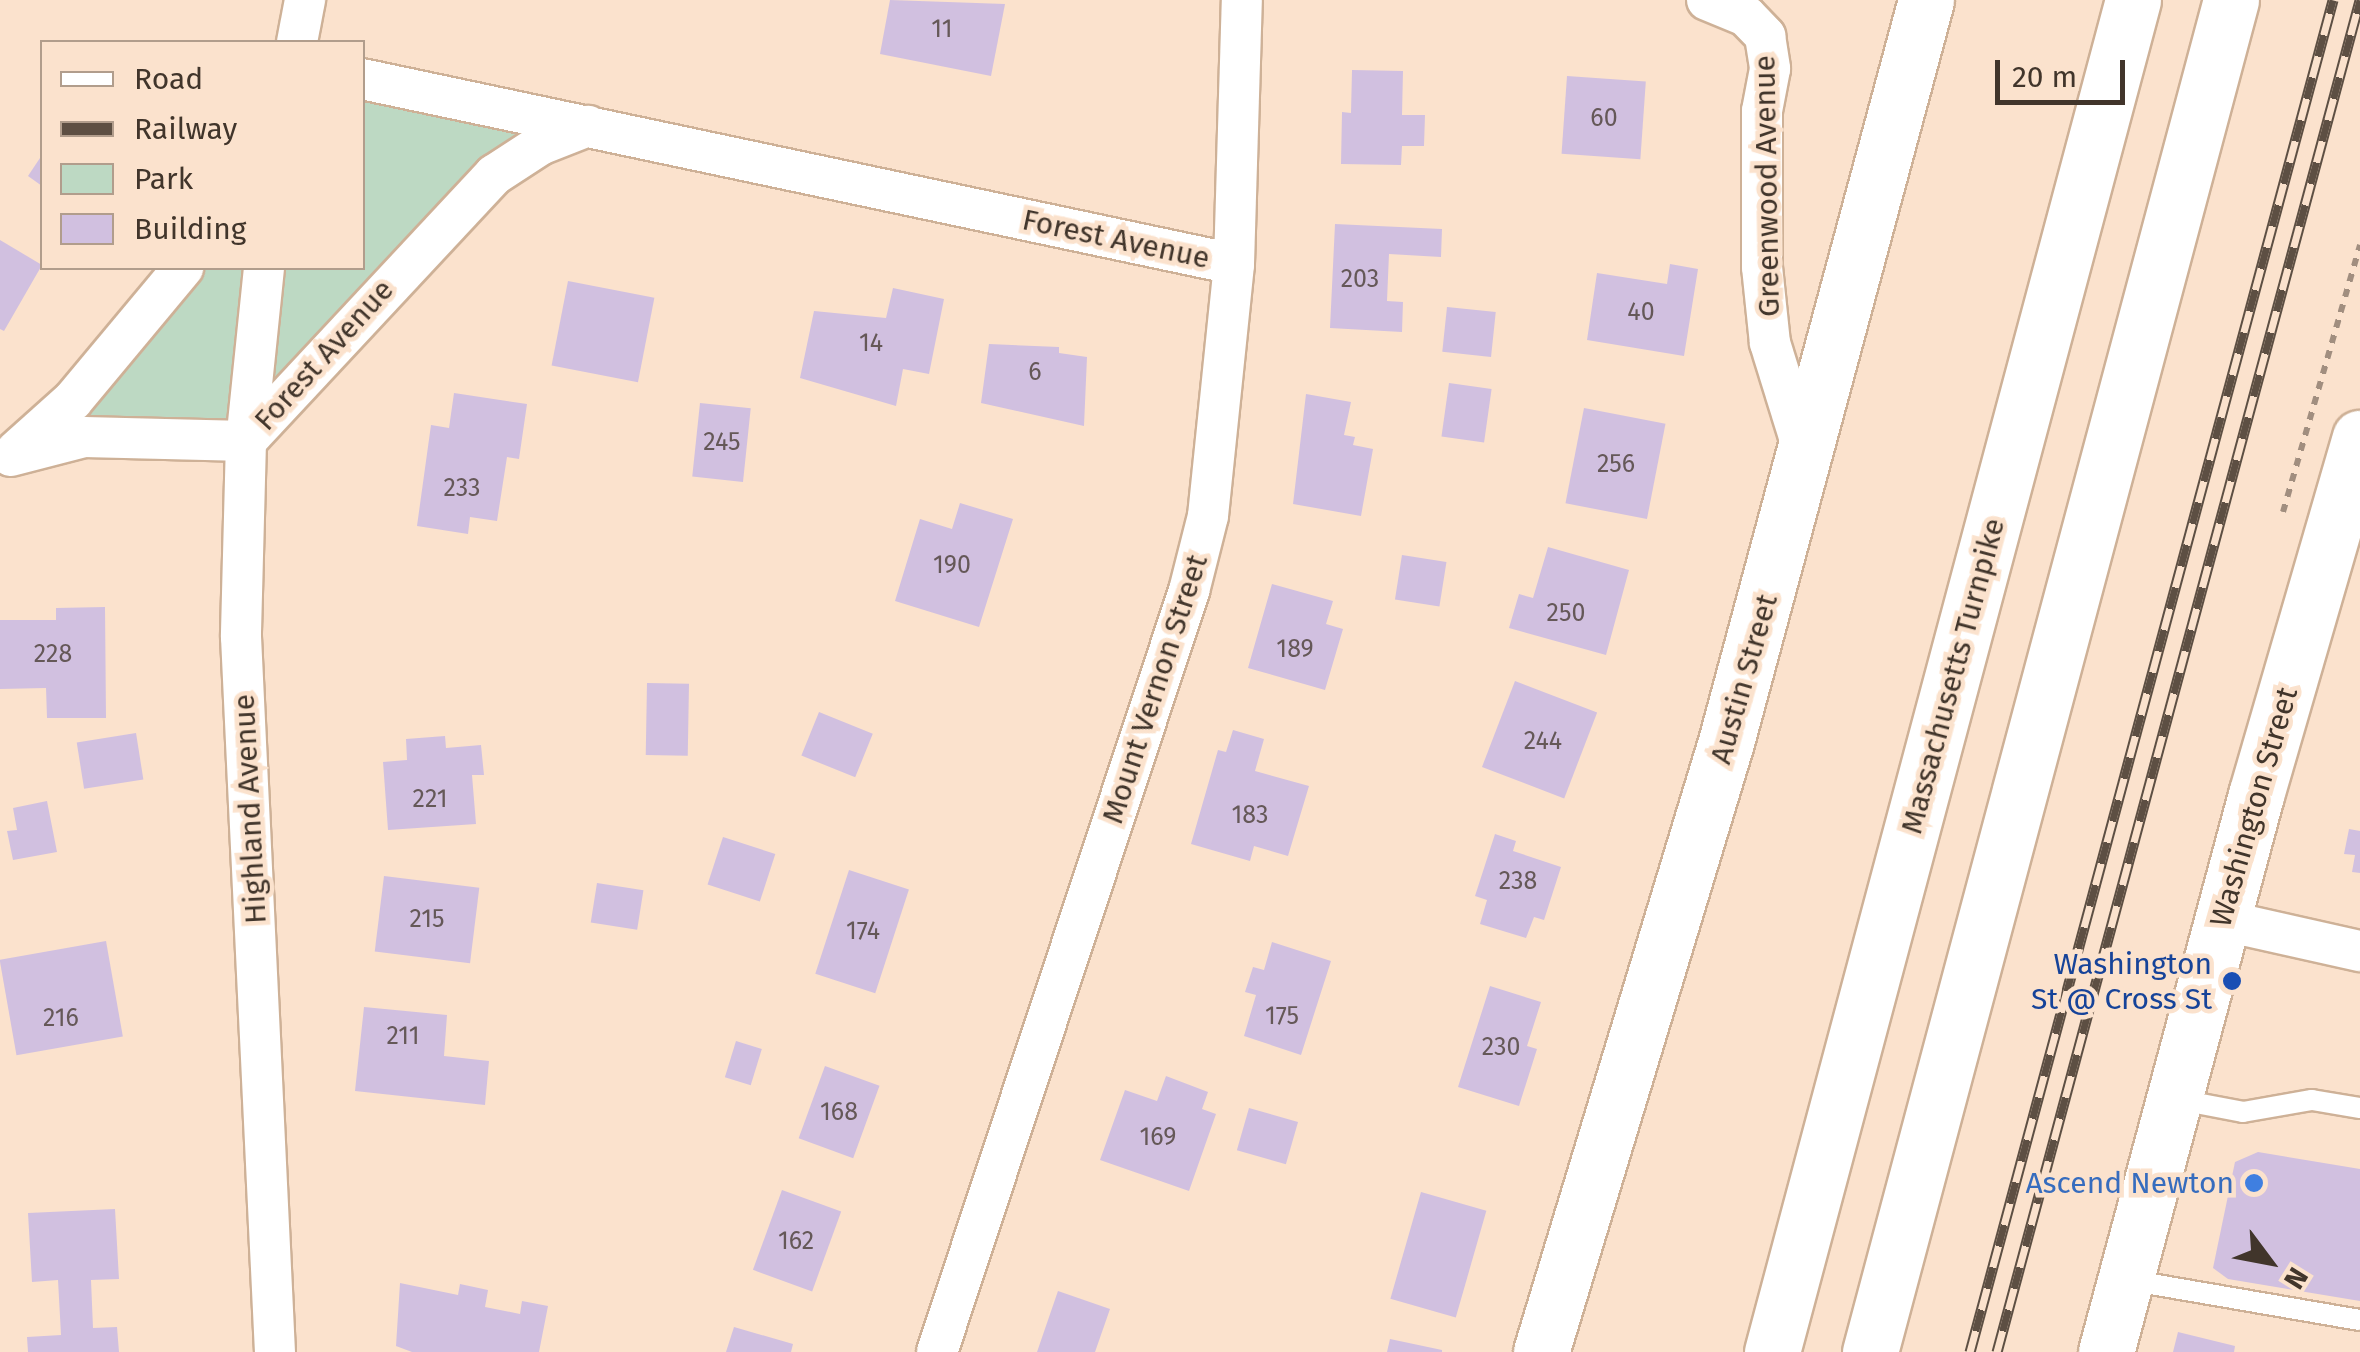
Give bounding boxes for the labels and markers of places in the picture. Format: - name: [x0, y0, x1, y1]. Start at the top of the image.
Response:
- place label: Washington St @ Cross St: [2031, 946, 2212, 1016]
- marker: Washington St @ Cross St: [2221, 970, 2243, 992]
- place label: Ascend Newton: [2025, 1165, 2234, 1201]
- marker: Ascend Newton: [2243, 1172, 2265, 1194]

